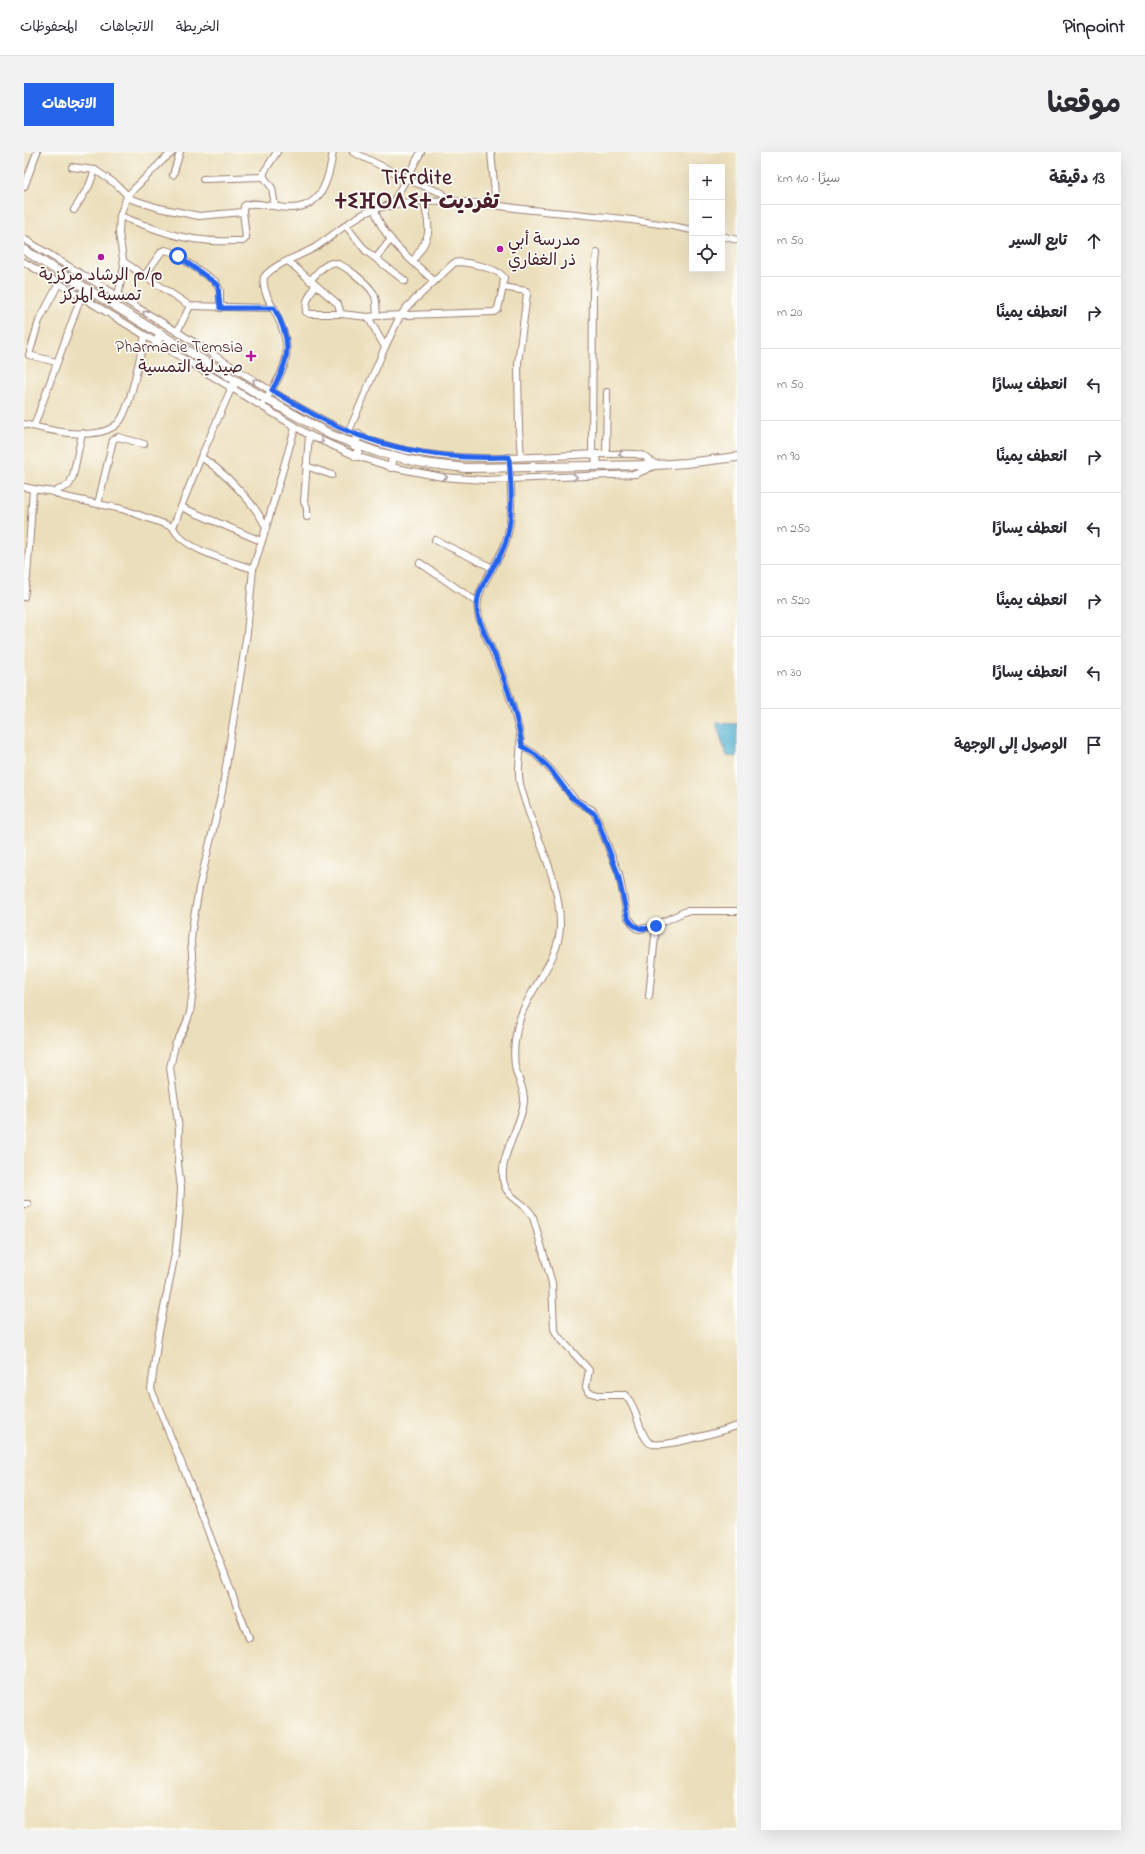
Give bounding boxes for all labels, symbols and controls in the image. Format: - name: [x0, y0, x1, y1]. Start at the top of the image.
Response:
- text: Pinpoint: [1063, 14, 1125, 41]
- text: المحفوظات: [20, 17, 78, 38]
- text: الاتجاهات: [100, 17, 154, 38]
- text: الخريطة: [176, 17, 219, 38]
- button: الاتجاهات: [24, 83, 114, 126]
- text: موقعنا: [1047, 85, 1121, 126]
- district label: Tifrdite ⵜⵉⴼⵔⴷⵉⵜ تفرديت: [335, 164, 500, 218]
- map controls: [689, 164, 725, 272]
- button: +: [689, 164, 725, 200]
- text: 13 دقيقة: [1049, 166, 1105, 191]
- text: سيرًا · 1.0 km: [777, 169, 840, 188]
- button: −: [689, 200, 725, 236]
- place label: مدرسة أبي ذر الغفاري: [508, 228, 581, 273]
- text: تابع السير: [1010, 230, 1067, 252]
- icon: ahead: [1083, 230, 1105, 252]
- text: 50 m: [777, 231, 803, 250]
- button: locate: [689, 236, 725, 272]
- marker: مدرسة أبي ذر الغفاري: [495, 244, 505, 254]
- route start: [169, 247, 187, 265]
- marker: م/م الرشاد مركزية تمسية المركز: [96, 252, 106, 262]
- place label: م/م الرشاد مركزية تمسية المركز: [39, 263, 163, 308]
- text: انعطف يمينًا: [996, 302, 1067, 324]
- icon: right: [1083, 302, 1105, 324]
- text: 20 m: [777, 303, 802, 322]
- one-way arrow: [142, 310, 149, 317]
- place label: Pharmacie Temsia صيدلية التمسية: [115, 335, 243, 380]
- marker: Pharmacie Temsia صيدلية التمسية: [246, 351, 256, 361]
- text: انعطف يسارًا: [992, 374, 1067, 396]
- icon: left: [1083, 374, 1105, 396]
- text: 50 m: [777, 375, 803, 394]
- one-way arrow: [252, 378, 259, 385]
- one-way arrow: [317, 436, 325, 444]
- text: انعطف يمينًا: [996, 446, 1067, 468]
- icon: right: [1083, 446, 1105, 468]
- text: 90 m: [777, 447, 800, 466]
- one-way arrow: [618, 450, 624, 458]
- one-way arrow: [442, 473, 448, 482]
- one-way arrow: [572, 473, 578, 481]
- text: انعطف يسارًا: [992, 518, 1067, 540]
- icon: left: [1083, 518, 1105, 540]
- text: 250 m: [777, 519, 810, 538]
- text: انعطف يمينًا: [996, 590, 1067, 612]
- icon: right: [1083, 590, 1105, 612]
- text: 520 m: [777, 591, 810, 610]
- text: انعطف يسارًا: [992, 662, 1067, 684]
- icon: left: [1083, 662, 1105, 684]
- text: 30 m: [777, 663, 801, 682]
- text: الوصول إلى الوجهة: [954, 734, 1067, 756]
- icon: arrive: [1083, 734, 1105, 756]
- route end: [647, 917, 665, 935]

